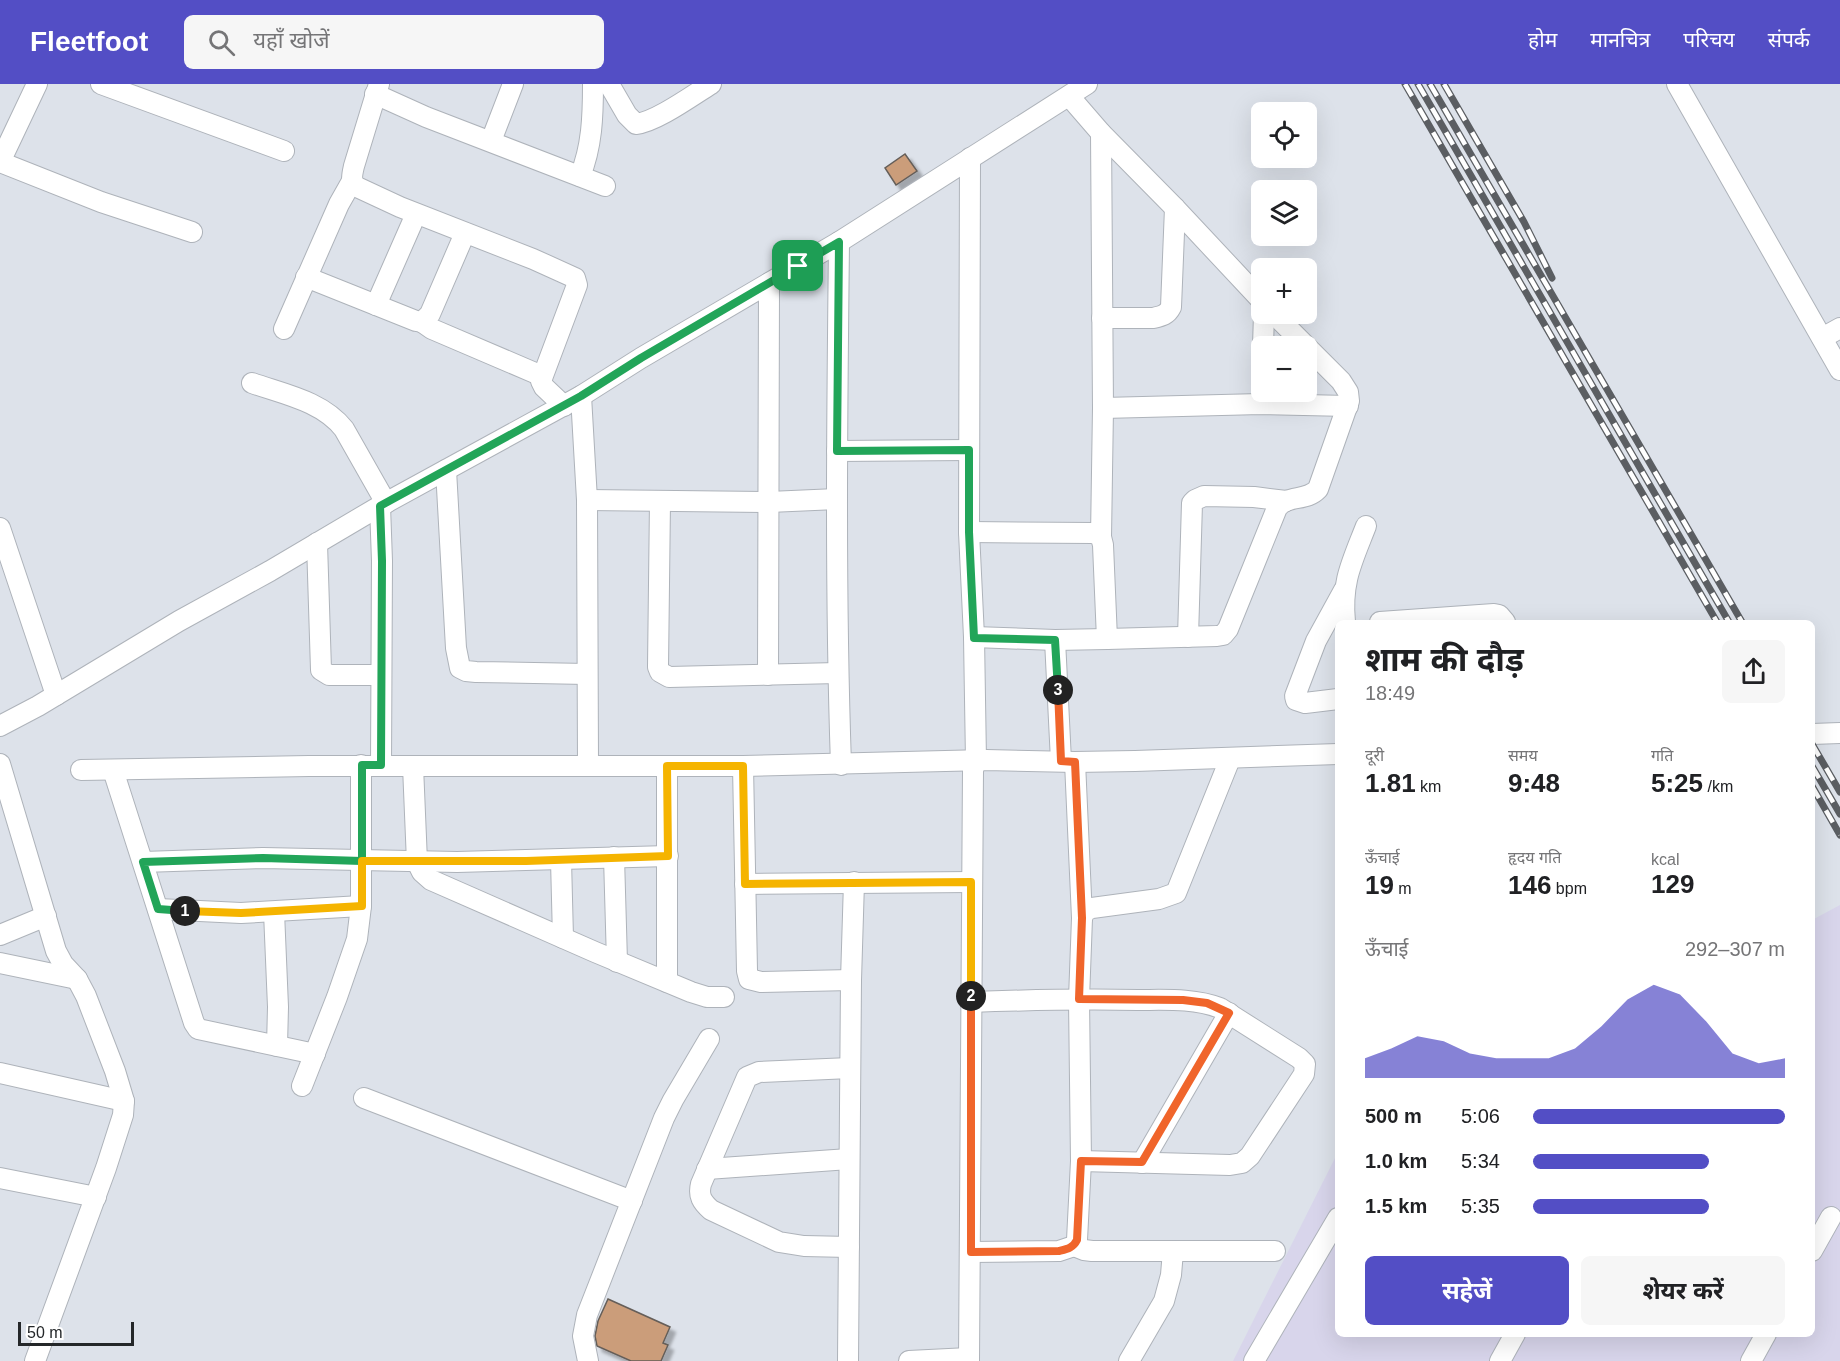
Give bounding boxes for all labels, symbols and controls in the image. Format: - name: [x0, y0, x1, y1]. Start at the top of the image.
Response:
- search box: [184, 15, 604, 69]
- text: Fleetfoot: [30, 26, 148, 57]
- icon: search: [205, 26, 238, 59]
- text: यहाँ खोजें: [253, 28, 330, 53]
- text: होम: [1528, 28, 1557, 51]
- text: मानचित्र: [1590, 28, 1650, 51]
- text: परिचय: [1683, 28, 1735, 51]
- text: संपर्क: [1768, 28, 1810, 51]
- map controls: [1251, 102, 1317, 402]
- button: locate: [1251, 102, 1317, 168]
- button: layers: [1251, 180, 1317, 246]
- pin: [772, 240, 823, 291]
- icon: arrive: [781, 249, 814, 282]
- button: +: [1251, 258, 1317, 324]
- button: −: [1251, 336, 1317, 402]
- button: share: [1722, 640, 1785, 703]
- text: शाम की दौड़: [1365, 641, 1524, 678]
- pin: 3: [1043, 675, 1073, 705]
- text: 3: [1054, 681, 1062, 698]
- text: 18:49: [1365, 682, 1415, 704]
- text: दूरी: [1365, 747, 1384, 764]
- text: समय: [1508, 747, 1538, 764]
- text: गति: [1651, 747, 1673, 764]
- text: 1.81: [1365, 768, 1416, 798]
- text: 9:48: [1508, 768, 1560, 798]
- text: 5:25: [1651, 768, 1703, 798]
- text: km: [1416, 778, 1441, 795]
- text: /km: [1703, 778, 1733, 795]
- text: ऊँचाई: [1365, 849, 1400, 866]
- text: हृदय गति: [1508, 849, 1561, 866]
- text: kcal: [1651, 851, 1679, 868]
- text: 129: [1651, 869, 1694, 899]
- text: 19: [1365, 870, 1394, 900]
- text: 146: [1508, 870, 1551, 900]
- text: m: [1394, 880, 1412, 897]
- text: bpm: [1551, 880, 1587, 897]
- pin: 1: [170, 896, 200, 926]
- text: 1: [181, 902, 189, 919]
- text: ऊँचाई: [1365, 938, 1408, 960]
- text: 292–307 m: [1685, 938, 1785, 960]
- pin: 2: [956, 981, 986, 1011]
- text: 2: [967, 987, 975, 1004]
- text: 500 m: [1365, 1105, 1422, 1127]
- text: 5:06: [1461, 1105, 1500, 1127]
- text: 1.0 km: [1365, 1150, 1427, 1172]
- text: 5:34: [1461, 1150, 1500, 1172]
- text: 1.5 km: [1365, 1195, 1427, 1217]
- text: 5:35: [1461, 1195, 1500, 1217]
- button: सहेजें: [1365, 1256, 1569, 1325]
- button: शेयर करें: [1581, 1256, 1785, 1325]
- scale bar: [18, 1319, 134, 1346]
- text: 50 m: [27, 1324, 63, 1341]

